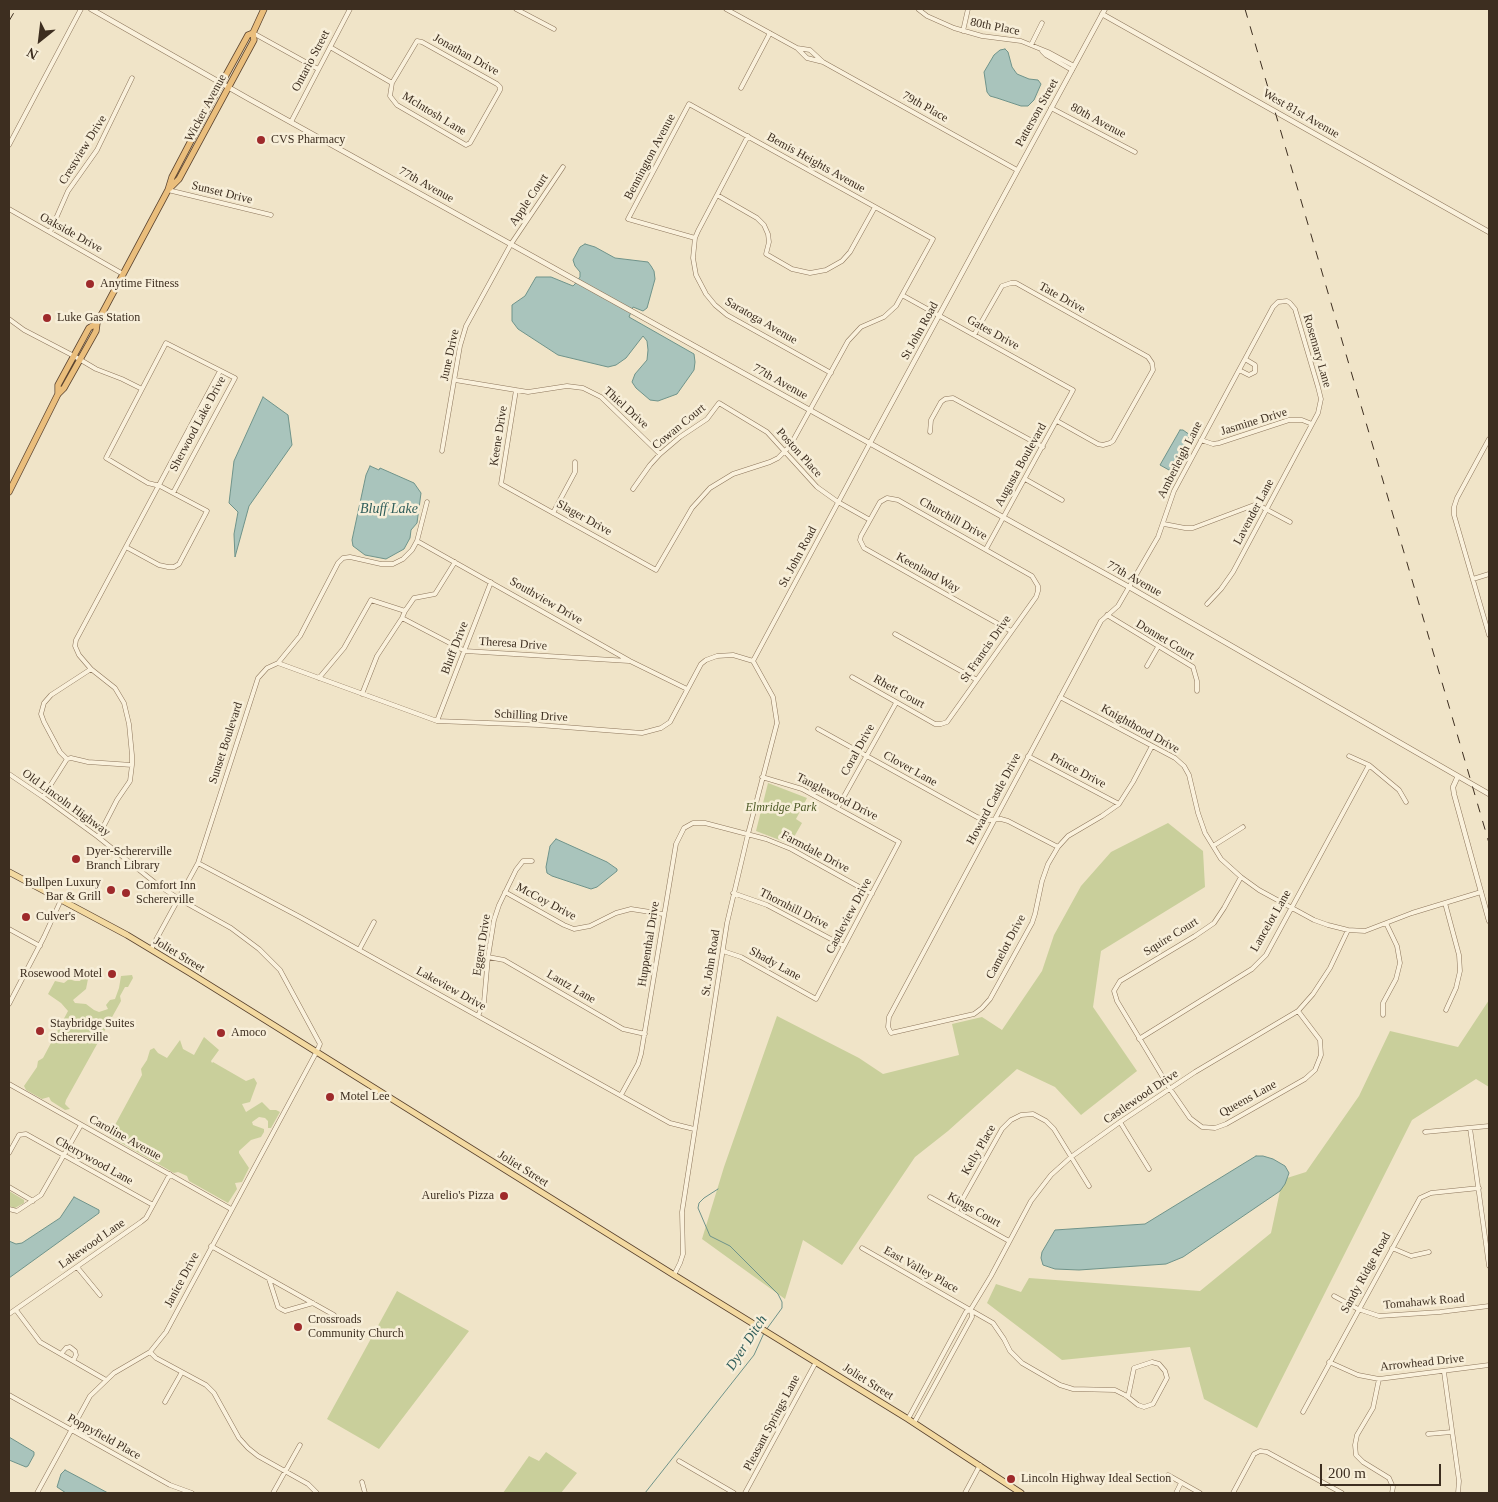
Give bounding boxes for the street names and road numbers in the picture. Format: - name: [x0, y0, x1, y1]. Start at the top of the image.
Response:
- street label: 80th Place: [969, 15, 1021, 39]
- street label: Ontario Street: [289, 28, 333, 94]
- street label: Jonathan Drive: [431, 31, 501, 79]
- street label: Wicker Avenue: [182, 72, 230, 144]
- street label: Patterson Street: [1012, 76, 1062, 150]
- street label: West 81st Avenue: [1260, 86, 1342, 142]
- street label: Mclntosh Lane: [399, 89, 469, 139]
- street label: 79th Place: [900, 89, 950, 125]
- street label: 80th Avenue: [1068, 100, 1128, 142]
- street label: Bennington Avenue: [621, 111, 679, 203]
- street label: Crestview Drive: [56, 113, 110, 187]
- street label: Bemis Heights Avenue: [764, 130, 868, 196]
- street label: 77th Avenue: [396, 164, 456, 206]
- street label: Apple Court: [506, 171, 552, 229]
- street label: Sunset Drive: [190, 178, 254, 208]
- street label: Oakside Drive: [37, 210, 105, 256]
- street label: Tate Drive: [1036, 279, 1088, 317]
- street label: Saratoga Avenue: [722, 294, 800, 348]
- street label: St John Road: [898, 300, 942, 362]
- street label: Gates Drive: [964, 313, 1022, 353]
- street label: Rosemary Lane: [1300, 313, 1334, 389]
- street label: June Drive: [438, 328, 462, 382]
- street label: 77th Avenue: [750, 361, 810, 403]
- street label: Sherwood Lake Drive: [167, 374, 229, 474]
- street label: Thiel Drive: [601, 384, 651, 432]
- street label: Cowan Court: [649, 401, 709, 453]
- street label: Keene Drive: [487, 405, 511, 467]
- street label: Jasmine Drive: [1219, 405, 1289, 439]
- street label: Amberleigh Lane: [1154, 419, 1206, 501]
- street label: Augusta Boulevard: [992, 421, 1050, 509]
- street label: Poston Place: [773, 425, 825, 481]
- street label: Lavender Lane: [1231, 477, 1277, 547]
- street label: Churchill Drive: [916, 494, 990, 544]
- street label: Slager Drive: [554, 497, 614, 539]
- street label: St. John Road: [776, 524, 820, 590]
- street label: Keenland Way: [894, 550, 962, 596]
- street label: 77th Avenue: [1104, 558, 1164, 600]
- street label: Southview Drive: [507, 574, 585, 628]
- street label: St Francis Drive: [958, 613, 1014, 685]
- street label: Donnet Court: [1133, 617, 1197, 663]
- street label: Bluff Drive: [438, 620, 472, 676]
- street label: Theresa Drive: [478, 634, 548, 654]
- street label: Rhett Court: [871, 672, 927, 712]
- street label: Sunset Boulevard: [206, 700, 246, 786]
- street label: Knighthood Drive: [1098, 701, 1182, 757]
- street label: Schilling Drive: [494, 707, 568, 725]
- street label: Coral Drive: [838, 722, 878, 778]
- street label: Clover Lane: [880, 748, 940, 790]
- street label: Prince Drive: [1048, 750, 1108, 792]
- street label: Howard Castle Drive: [964, 751, 1024, 847]
- street label: Old Lincoln Highway: [19, 766, 113, 840]
- street label: Tanglewood Drive: [794, 770, 880, 824]
- street label: Farmdale Drive: [778, 828, 852, 876]
- street label: Castleview Drive: [823, 876, 875, 956]
- street label: McCoy Drive: [513, 880, 579, 924]
- street label: Thornhill Drive: [757, 885, 831, 933]
- street label: Lancelot Lane: [1248, 888, 1294, 954]
- street label: Huppenthal Drive: [635, 900, 663, 988]
- street label: Camelot Drive: [983, 912, 1029, 982]
- street label: Eggert Drive: [470, 913, 494, 977]
- street label: Squire Court: [1141, 915, 1201, 959]
- street label: St. John Road: [699, 929, 723, 997]
- street label: Joliet Street: [151, 934, 207, 976]
- street label: Shady Lane: [747, 944, 803, 984]
- street label: Lakeview Drive: [414, 964, 488, 1014]
- street label: Lantz Lane: [544, 967, 598, 1007]
- street label: Castlewood Drive: [1101, 1067, 1181, 1127]
- street label: Queens Lane: [1217, 1077, 1279, 1121]
- street label: Caroline Avenue: [86, 1112, 164, 1164]
- street label: Kelly Place: [959, 1122, 999, 1178]
- street label: Cherrywood Lane: [52, 1134, 136, 1188]
- street label: Joliet Street: [495, 1148, 551, 1190]
- street label: Kings Court: [945, 1189, 1003, 1231]
- street label: Lakewood Lane: [56, 1216, 128, 1272]
- street label: Sandy Ridge Road: [1338, 1230, 1394, 1316]
- street label: East Valley Place: [881, 1244, 961, 1296]
- street label: Janice Drive: [161, 1250, 203, 1310]
- street label: Tomahawk Road: [1383, 1291, 1465, 1313]
- street label: Arrowhead Drive: [1379, 1351, 1465, 1375]
- street label: Joliet Street: [840, 1361, 896, 1403]
- street label: Pleasant Springs Lane: [741, 1373, 803, 1473]
- street label: Poppyfield Place: [65, 1411, 143, 1463]

